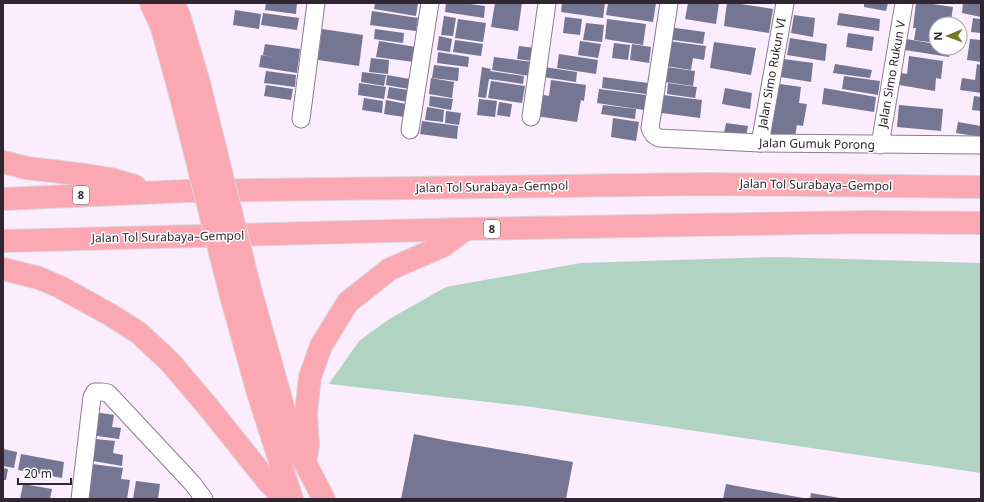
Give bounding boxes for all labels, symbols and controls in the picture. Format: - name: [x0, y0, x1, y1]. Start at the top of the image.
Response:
- street label: Jalan Simo Rukun VI: [753, 16, 790, 131]
- north arrow: [928, 16, 968, 56]
- street label: Jalan Simo Rukun V: [874, 18, 909, 130]
- text: N: [930, 32, 945, 41]
- street label: Jalan Gumuk Porong: [758, 134, 875, 153]
- street label: Jalan Tol Surabaya–Gempol: [739, 175, 892, 194]
- street label: Jalan Tol Surabaya–Gempol: [415, 177, 568, 196]
- road number: 8: [73, 186, 89, 204]
- road number: 8: [484, 220, 500, 238]
- street label: Jalan Tol Surabaya–Gempol: [91, 227, 244, 246]
- scale bar: [18, 460, 71, 486]
- text: 20 m: [24, 465, 52, 482]

